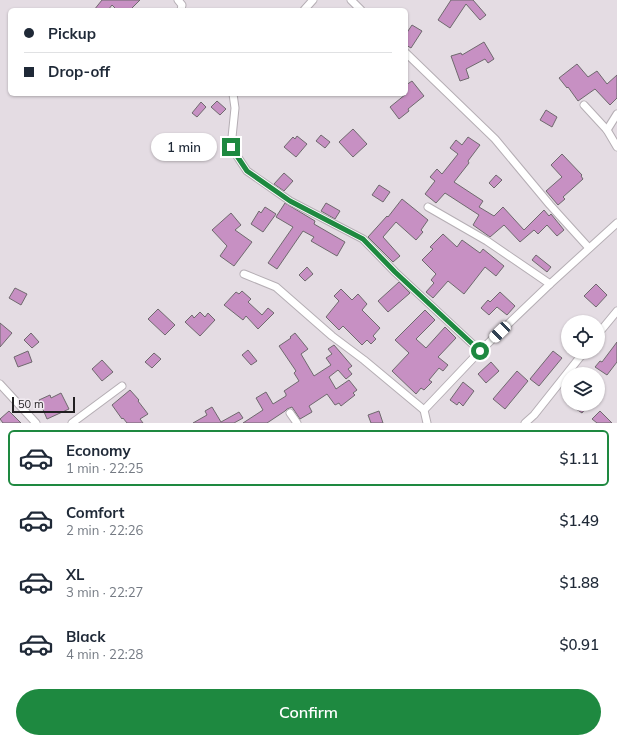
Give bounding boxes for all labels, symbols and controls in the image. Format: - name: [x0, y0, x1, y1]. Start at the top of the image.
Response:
- text: Pickup: [48, 24, 96, 43]
- text: Drop-off: [48, 62, 110, 81]
- callout: 1 min: [151, 133, 217, 161]
- route end: [222, 138, 240, 156]
- text: 1 min: [167, 139, 201, 155]
- map controls: [561, 315, 605, 411]
- button: locate: [561, 315, 605, 359]
- car: [487, 319, 513, 345]
- route start: [471, 342, 489, 360]
- button: layers: [561, 367, 605, 411]
- scale bar: [12, 395, 75, 414]
- text: 50 m: [18, 397, 44, 411]
- icon: car: [18, 440, 54, 476]
- text: Economy: [66, 441, 131, 460]
- text: $1.11: [559, 449, 599, 468]
- text: 1 min · 22:25: [66, 460, 143, 476]
- icon: car: [18, 502, 54, 538]
- text: Comfort: [66, 503, 124, 522]
- text: $1.49: [559, 511, 599, 530]
- text: 2 min · 22:26: [66, 522, 143, 538]
- icon: car: [18, 564, 54, 600]
- text: XL: [66, 565, 84, 584]
- text: $1.88: [559, 573, 599, 592]
- text: 3 min · 22:27: [66, 584, 143, 600]
- icon: car: [18, 626, 54, 662]
- text: Black: [66, 627, 105, 646]
- text: $0.91: [559, 635, 599, 654]
- text: 4 min · 22:28: [66, 646, 143, 662]
- button: Confirm: [16, 689, 601, 735]

